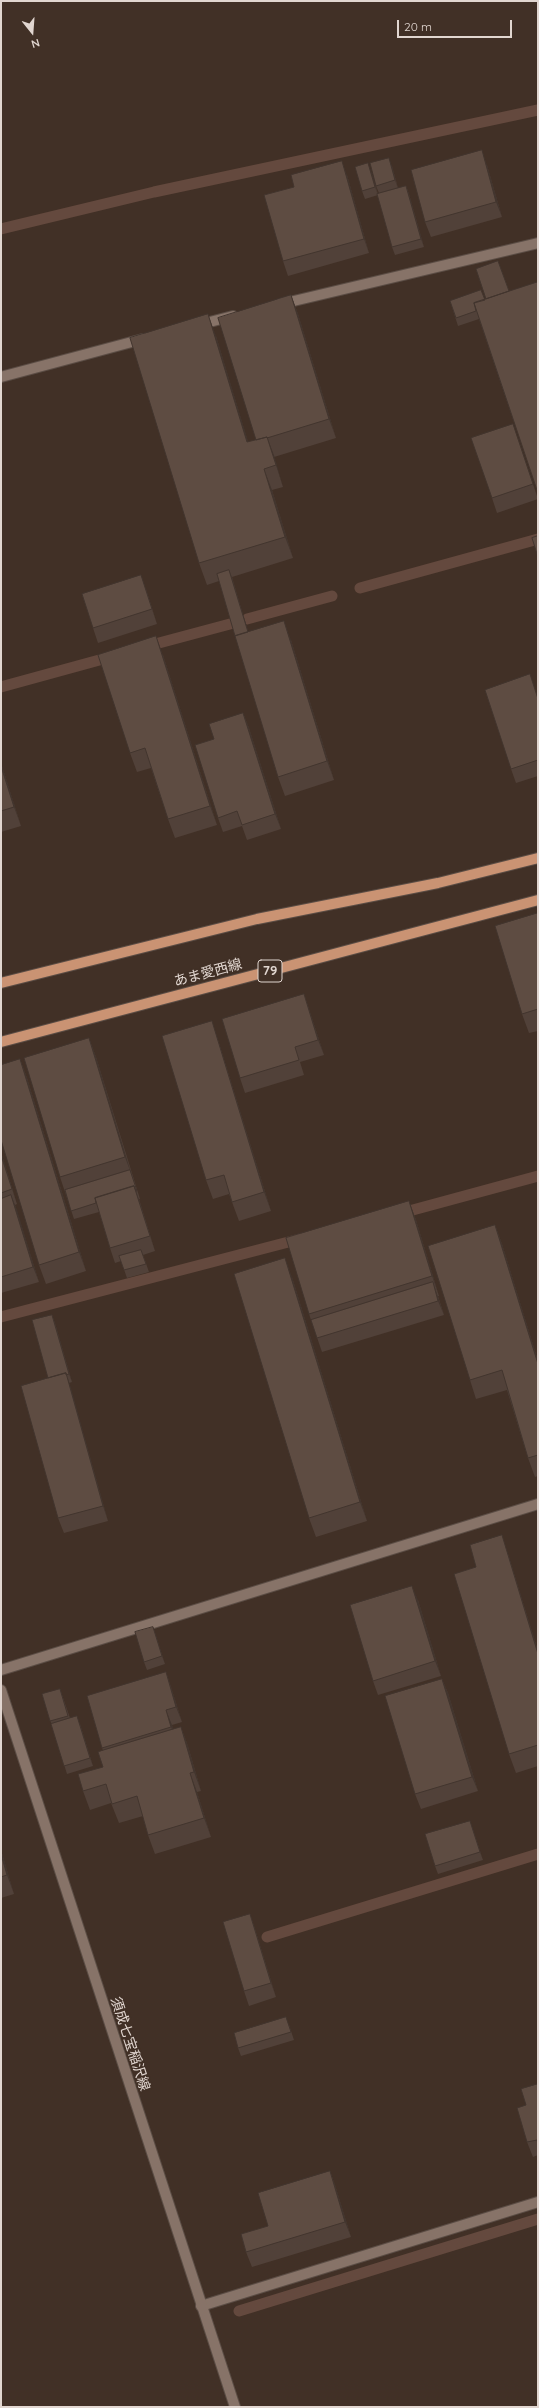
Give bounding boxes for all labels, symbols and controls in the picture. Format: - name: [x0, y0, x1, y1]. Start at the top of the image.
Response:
- north arrow: [12, 12, 52, 52]
- scale bar: [399, 12, 514, 38]
- text: 20 m: [404, 19, 432, 34]
- text: N: [30, 36, 41, 51]
- street label: あま愛西線: [172, 956, 244, 990]
- road number: 79: [258, 960, 282, 982]
- street label: 須成七宝稲沢線: [107, 1995, 153, 2093]

